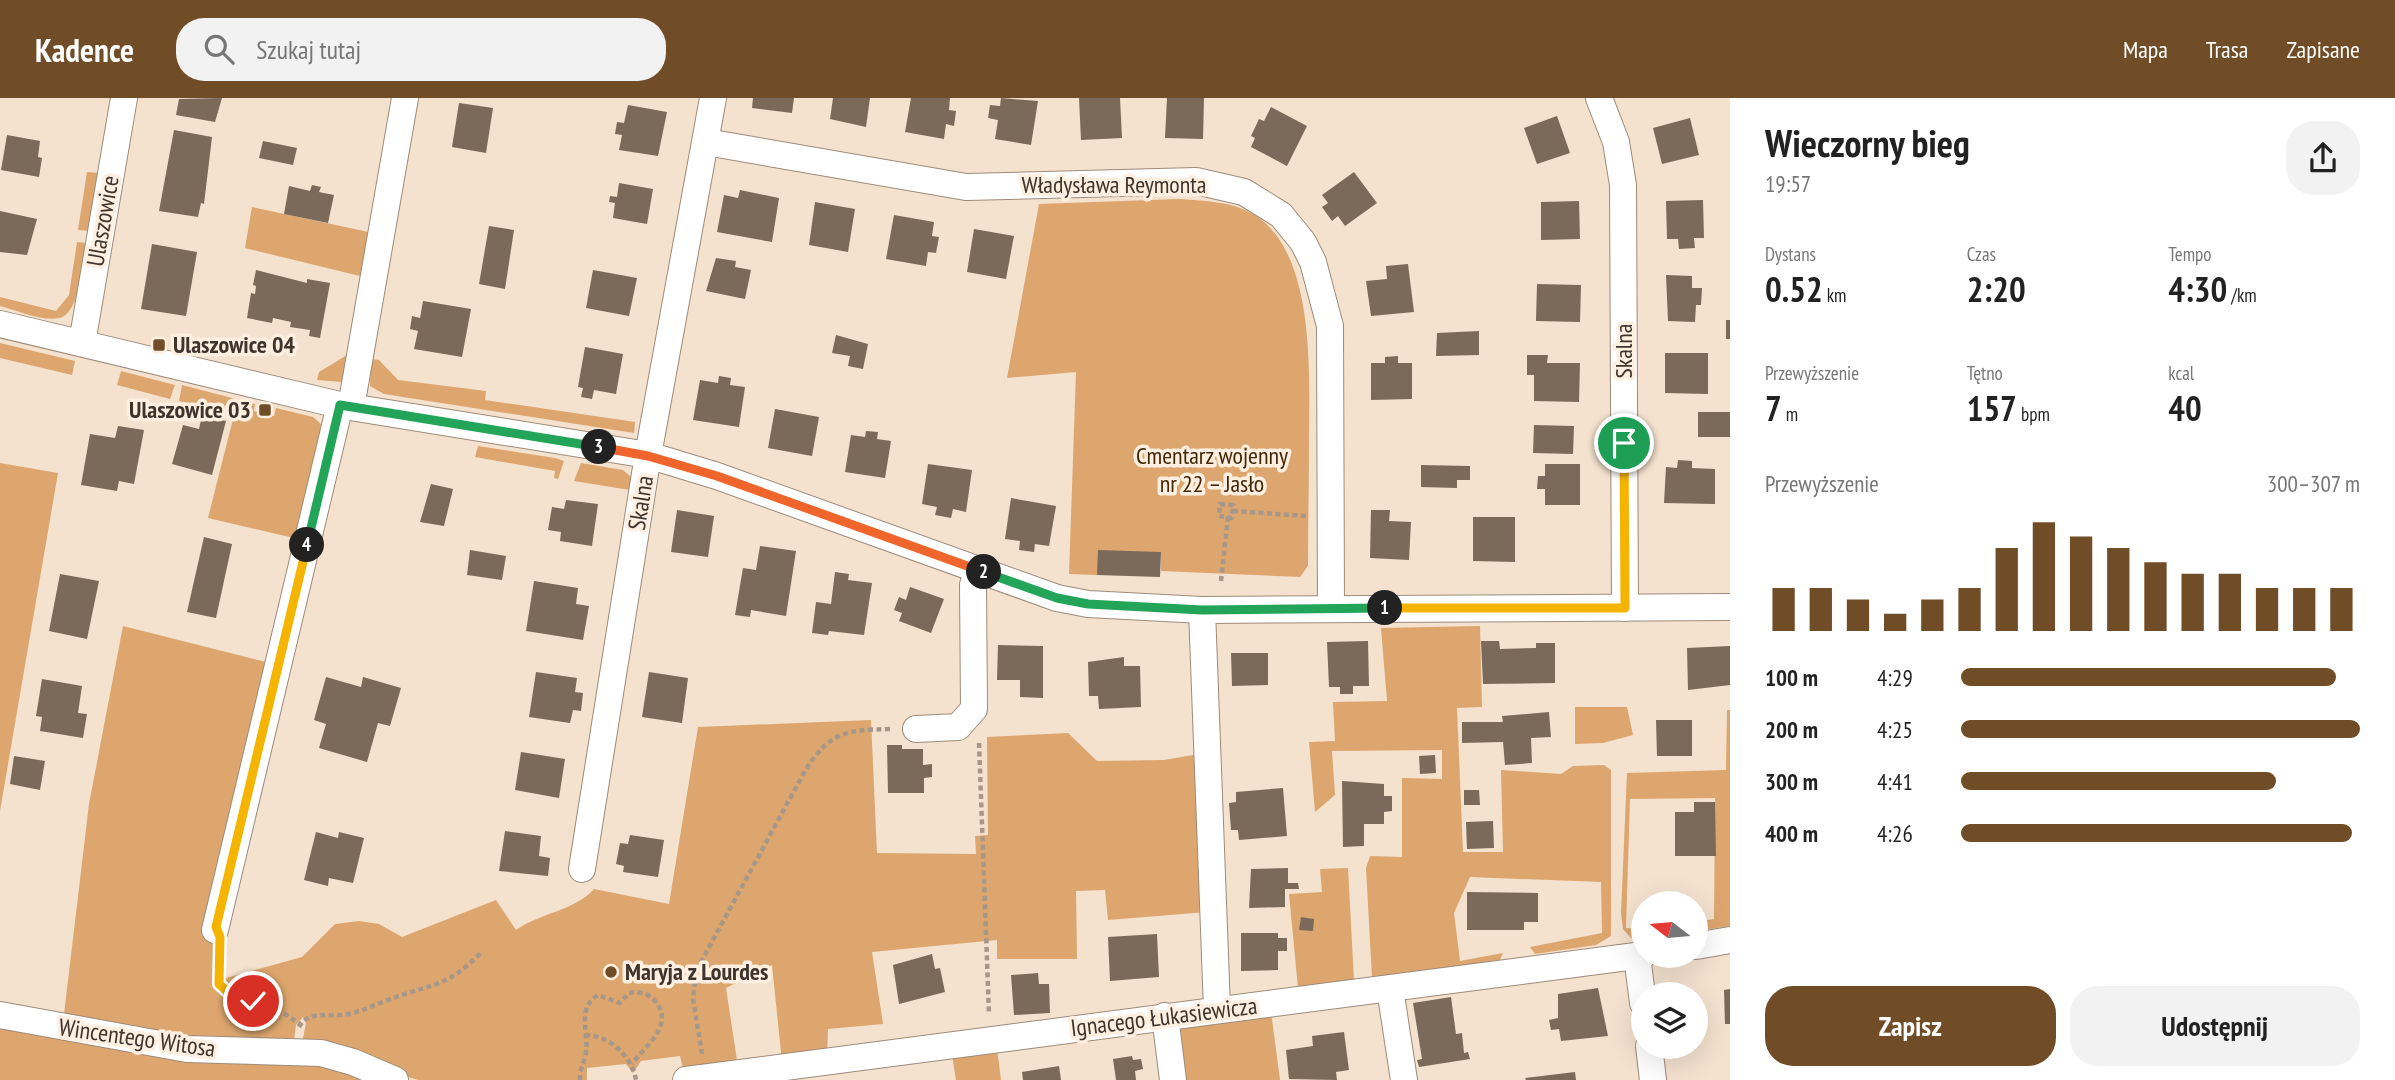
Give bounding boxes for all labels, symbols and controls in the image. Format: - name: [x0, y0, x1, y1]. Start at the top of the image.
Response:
- search box: [176, 18, 666, 81]
- text: Kadence: [35, 28, 134, 71]
- icon: search: [200, 30, 238, 68]
- text: Szukaj tutaj: [256, 33, 361, 66]
- text: Mapa: [2123, 34, 2168, 65]
- text: Trasa: [2206, 34, 2248, 65]
- text: Zapisane: [2286, 34, 2360, 65]
- text: Wieczorny bieg: [1765, 118, 1970, 167]
- button: share: [2286, 121, 2360, 195]
- street label: Władysława Reymonta: [1022, 169, 1206, 200]
- text: 19:57: [1765, 169, 1811, 198]
- street label: Ulaszowice: [79, 173, 126, 269]
- text: Dystans: [1765, 242, 1816, 266]
- text: Czas: [1967, 242, 1996, 266]
- text: Tempo: [2168, 242, 2212, 266]
- text: 0.52: [1765, 266, 1823, 312]
- text: 2:20: [1967, 266, 2026, 312]
- text: 4:30: [2168, 266, 2227, 312]
- text: km: [1823, 283, 1846, 307]
- text: /km: [2227, 283, 2257, 307]
- street label: Skalna: [1608, 324, 1639, 378]
- place label: Ulaszowice 04: [173, 329, 295, 360]
- marker: Ulaszowice 04: [151, 337, 167, 353]
- text: Przewyższenie: [1765, 361, 1859, 385]
- text: Tętno: [1967, 361, 2003, 385]
- text: kcal: [2168, 361, 2194, 385]
- text: 7: [1765, 385, 1782, 431]
- text: 157: [1967, 385, 2017, 431]
- text: 40: [2168, 385, 2202, 431]
- place label: Ulaszowice 03: [129, 394, 251, 425]
- marker: Ulaszowice 03: [257, 402, 273, 418]
- text: m: [1782, 402, 1798, 426]
- text: bpm: [2017, 402, 2050, 426]
- pin: [1594, 413, 1654, 473]
- icon: arrive: [1605, 424, 1643, 462]
- pin: 3: [582, 430, 616, 464]
- text: 3: [594, 434, 603, 458]
- park label: Cmentarz wojenny nr 22 – Jasło: [1136, 440, 1288, 499]
- text: Przewyższenie: [1765, 469, 1879, 498]
- text: 300–307 m: [2267, 469, 2360, 498]
- street label: Skalna: [621, 473, 660, 532]
- pin: 4: [290, 528, 324, 562]
- text: 4: [302, 532, 311, 556]
- pin: 2: [967, 554, 1002, 589]
- text: 2: [979, 559, 988, 583]
- pin: 1: [1368, 590, 1402, 626]
- text: 1: [1380, 595, 1389, 619]
- text: 100 m: [1765, 663, 1818, 692]
- text: 4:29: [1877, 663, 1913, 692]
- text: 200 m: [1765, 715, 1818, 744]
- text: 4:25: [1877, 715, 1913, 744]
- text: 300 m: [1765, 767, 1818, 796]
- text: 4:41: [1877, 767, 1913, 796]
- text: 400 m: [1765, 819, 1818, 848]
- text: 4:26: [1877, 819, 1913, 848]
- north arrow: [1631, 891, 1708, 968]
- map controls: [1631, 891, 1708, 1059]
- place label: Maryja z Lourdes: [625, 956, 769, 987]
- marker: Maryja z Lourdes: [603, 964, 619, 980]
- pin: [223, 971, 283, 1031]
- icon: check: [234, 982, 272, 1020]
- button: layers: [1631, 982, 1708, 1059]
- button: Zapisz: [1765, 986, 2056, 1066]
- button: Udostępnij: [2070, 986, 2360, 1066]
- street label: Ignacego Łukasiewicza: [1069, 990, 1259, 1043]
- street label: Wincentego Witosa: [57, 1011, 217, 1064]

